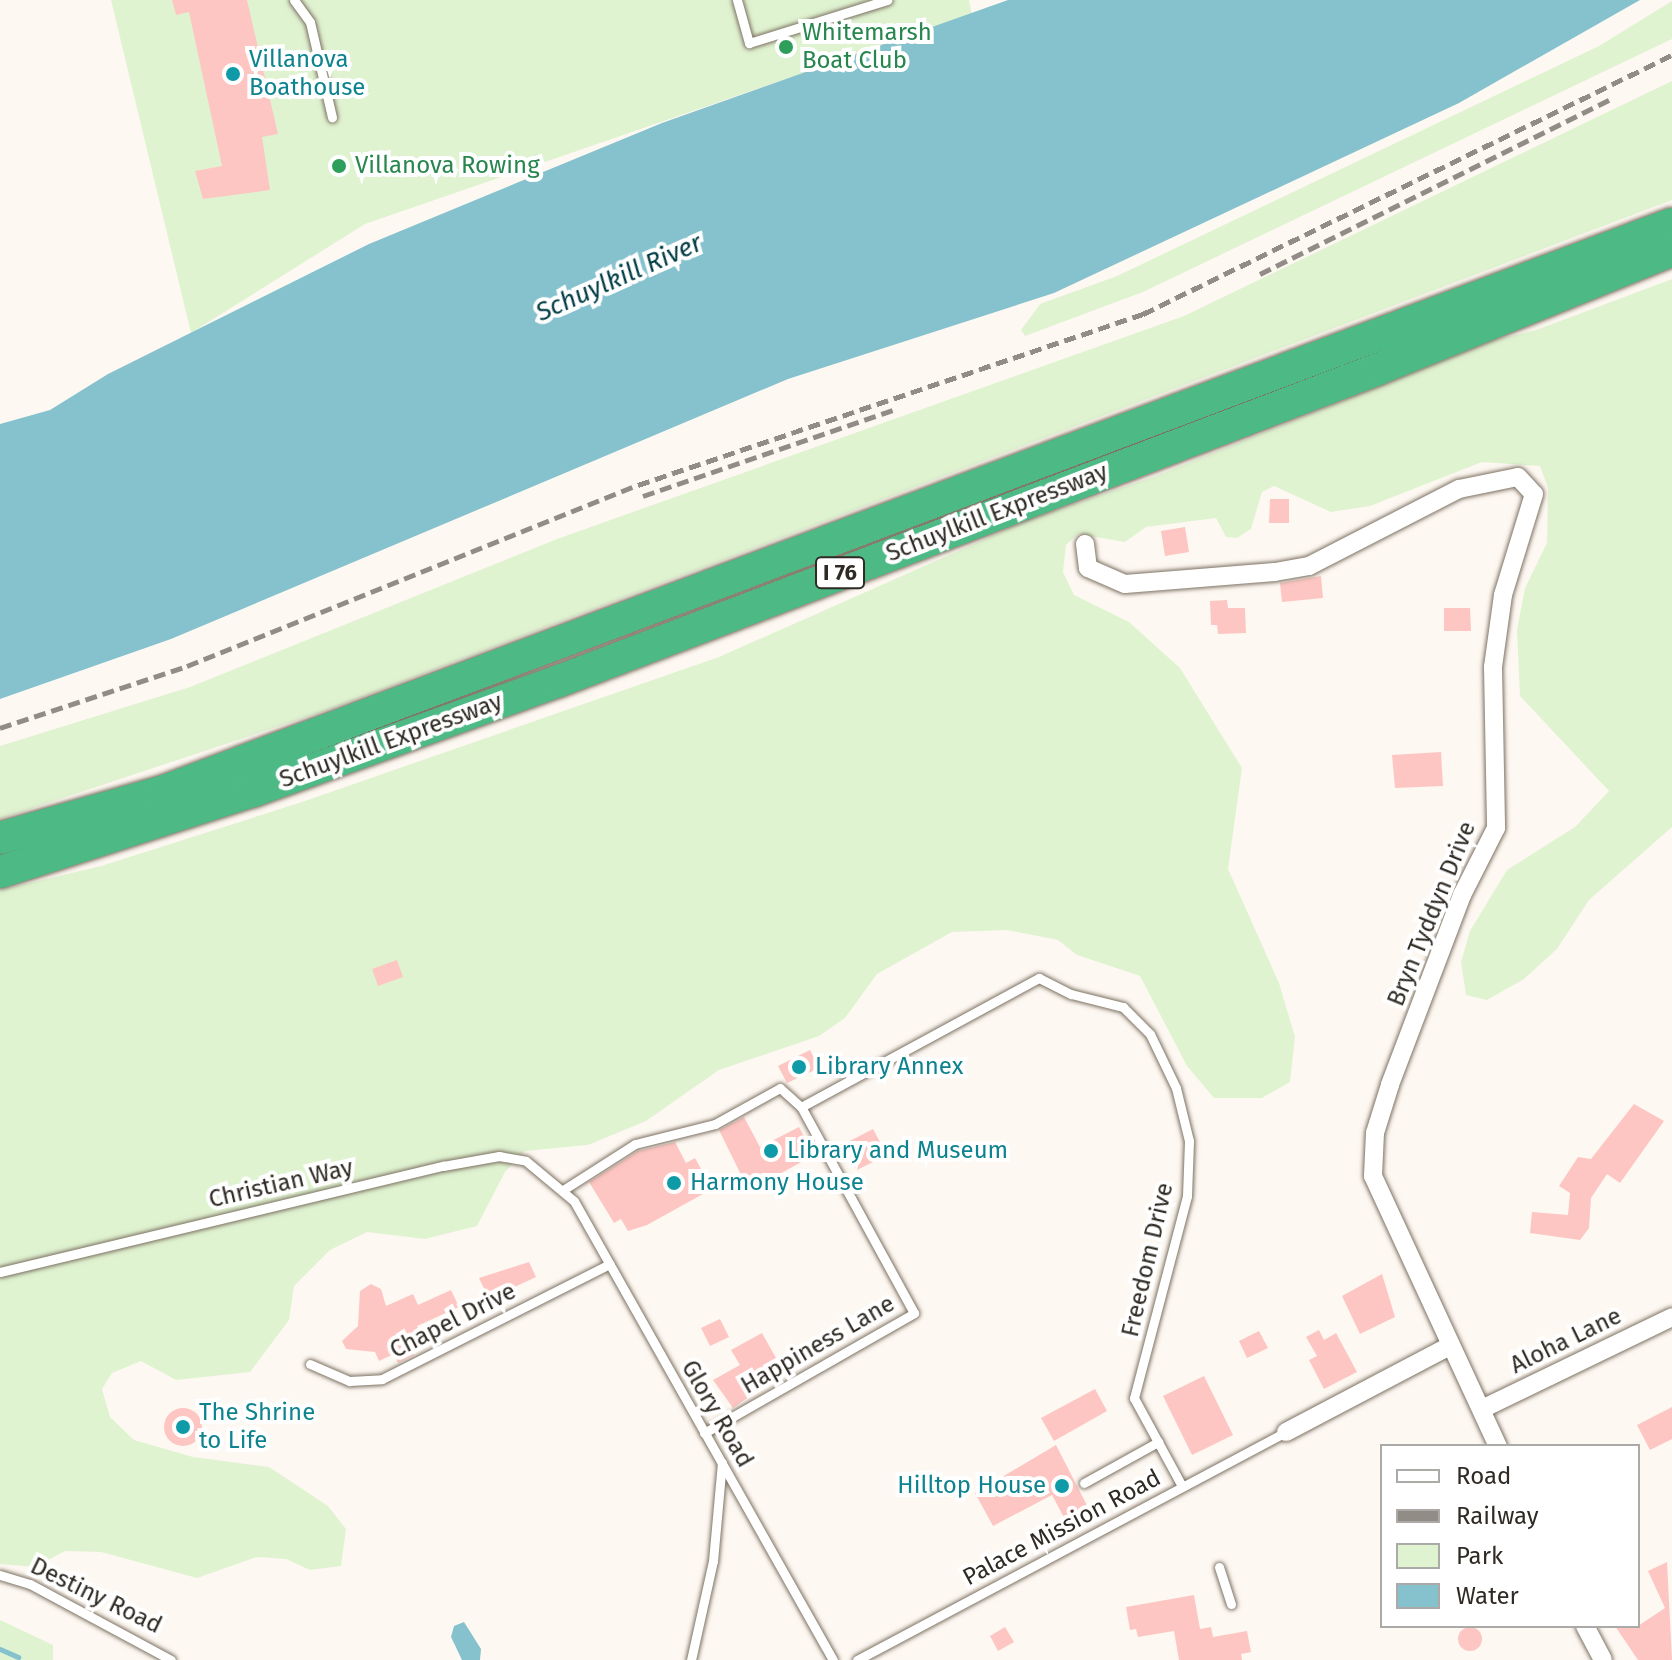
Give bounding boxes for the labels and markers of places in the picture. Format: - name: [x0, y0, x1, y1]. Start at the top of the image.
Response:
- place label: Whitemarsh Boat Club: [802, 19, 932, 75]
- marker: Whitemarsh Boat Club: [777, 38, 795, 56]
- place label: Villanova Boathouse: [249, 46, 365, 102]
- marker: Villanova Boathouse: [224, 65, 242, 83]
- place label: Villanova Rowing: [355, 152, 540, 180]
- marker: Villanova Rowing: [330, 157, 348, 175]
- place label: Library Annex: [815, 1053, 963, 1081]
- marker: Library Annex: [790, 1058, 808, 1076]
- place label: Library and Museum: [787, 1137, 1008, 1165]
- marker: Library and Museum: [762, 1142, 780, 1160]
- place label: Harmony House: [690, 1169, 864, 1197]
- marker: Harmony House: [665, 1174, 683, 1192]
- place label: The Shrine to Life: [199, 1399, 315, 1455]
- marker: The Shrine to Life: [174, 1418, 192, 1436]
- place label: Hilltop House: [897, 1472, 1046, 1500]
- marker: Hilltop House: [1053, 1477, 1071, 1495]

